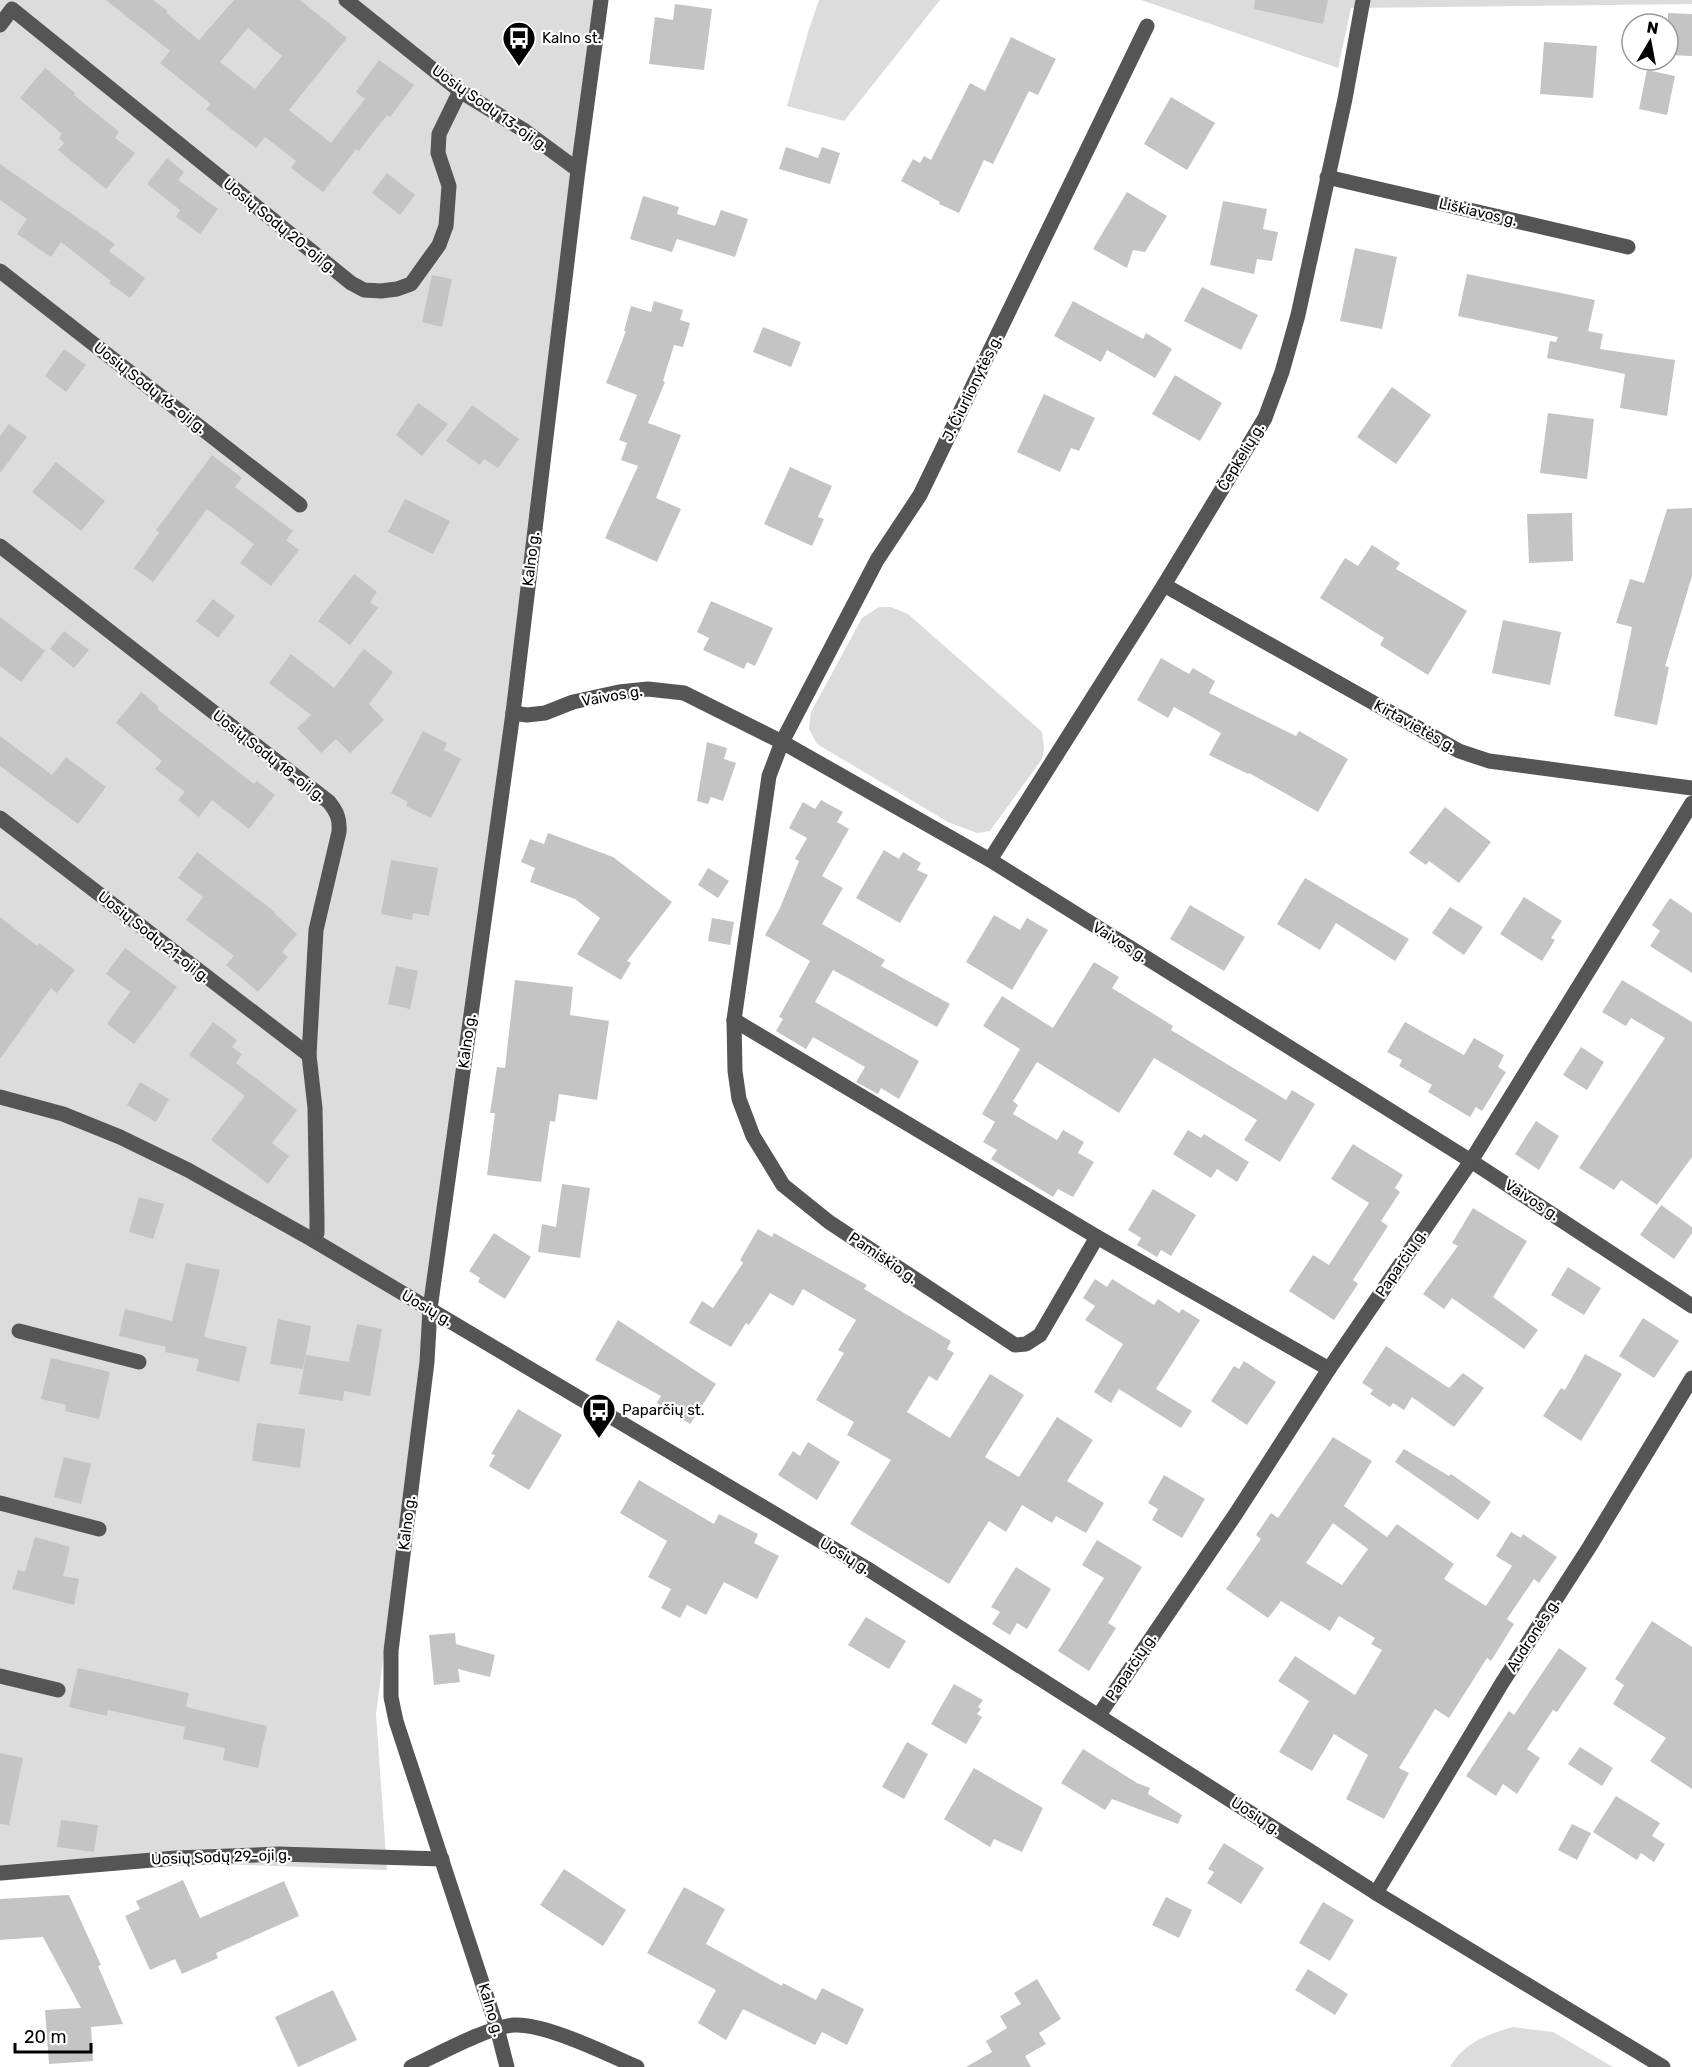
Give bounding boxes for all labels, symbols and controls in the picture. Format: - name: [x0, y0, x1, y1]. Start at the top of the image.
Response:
- north arrow: [1620, 12, 1680, 72]
- text: N: [1645, 17, 1660, 38]
- bus stop icon: Kalno st.: [501, 20, 537, 67]
- place label: Kalno st.: [542, 29, 602, 47]
- street label: Uosių Sodų 13-oji g.: [428, 61, 552, 155]
- street label: Uosių Sodų 20-oji g.: [220, 175, 340, 277]
- street label: Liškiavos g.: [1437, 194, 1519, 230]
- street label: J. Čiurlionytės g.: [938, 332, 1006, 444]
- street label: Uosių Sodų 16-oji g.: [90, 338, 210, 438]
- street label: Čepkelių g.: [1214, 420, 1268, 494]
- street label: Kalno g.: [519, 531, 543, 587]
- street label: Vaivos g.: [580, 682, 644, 710]
- street label: Kirtavietės g.: [1371, 696, 1459, 756]
- street label: Uosių Sodų 18-oji g.: [209, 706, 329, 806]
- street label: Uosių Sodų 21-oji g.: [94, 888, 214, 986]
- street label: Vaivos g.: [1089, 918, 1151, 966]
- street label: Kalno g.: [454, 1013, 480, 1069]
- street label: Vaivos g.: [1501, 1176, 1563, 1224]
- street label: Paparčių g.: [1372, 1226, 1430, 1300]
- street label: Pamiškio g.: [845, 1229, 921, 1287]
- street label: Uosių g.: [398, 1286, 456, 1330]
- bus stop icon: Paparčių st.: [581, 1392, 617, 1439]
- place label: Paparčių st.: [622, 1401, 704, 1419]
- street label: Kalno g.: [395, 1495, 419, 1551]
- street label: Uosių g.: [816, 1534, 874, 1578]
- street label: Audronės g.: [1503, 1595, 1563, 1675]
- street label: Paparčių g.: [1102, 1630, 1160, 1704]
- street label: Uosių g.: [1228, 1793, 1284, 1839]
- street label: Uosių Sodų 29-oji g.: [151, 1846, 291, 1868]
- street label: Kalno g.: [474, 1981, 508, 2039]
- scale bar: [15, 2016, 92, 2054]
- text: 20 m: [24, 2026, 66, 2048]

